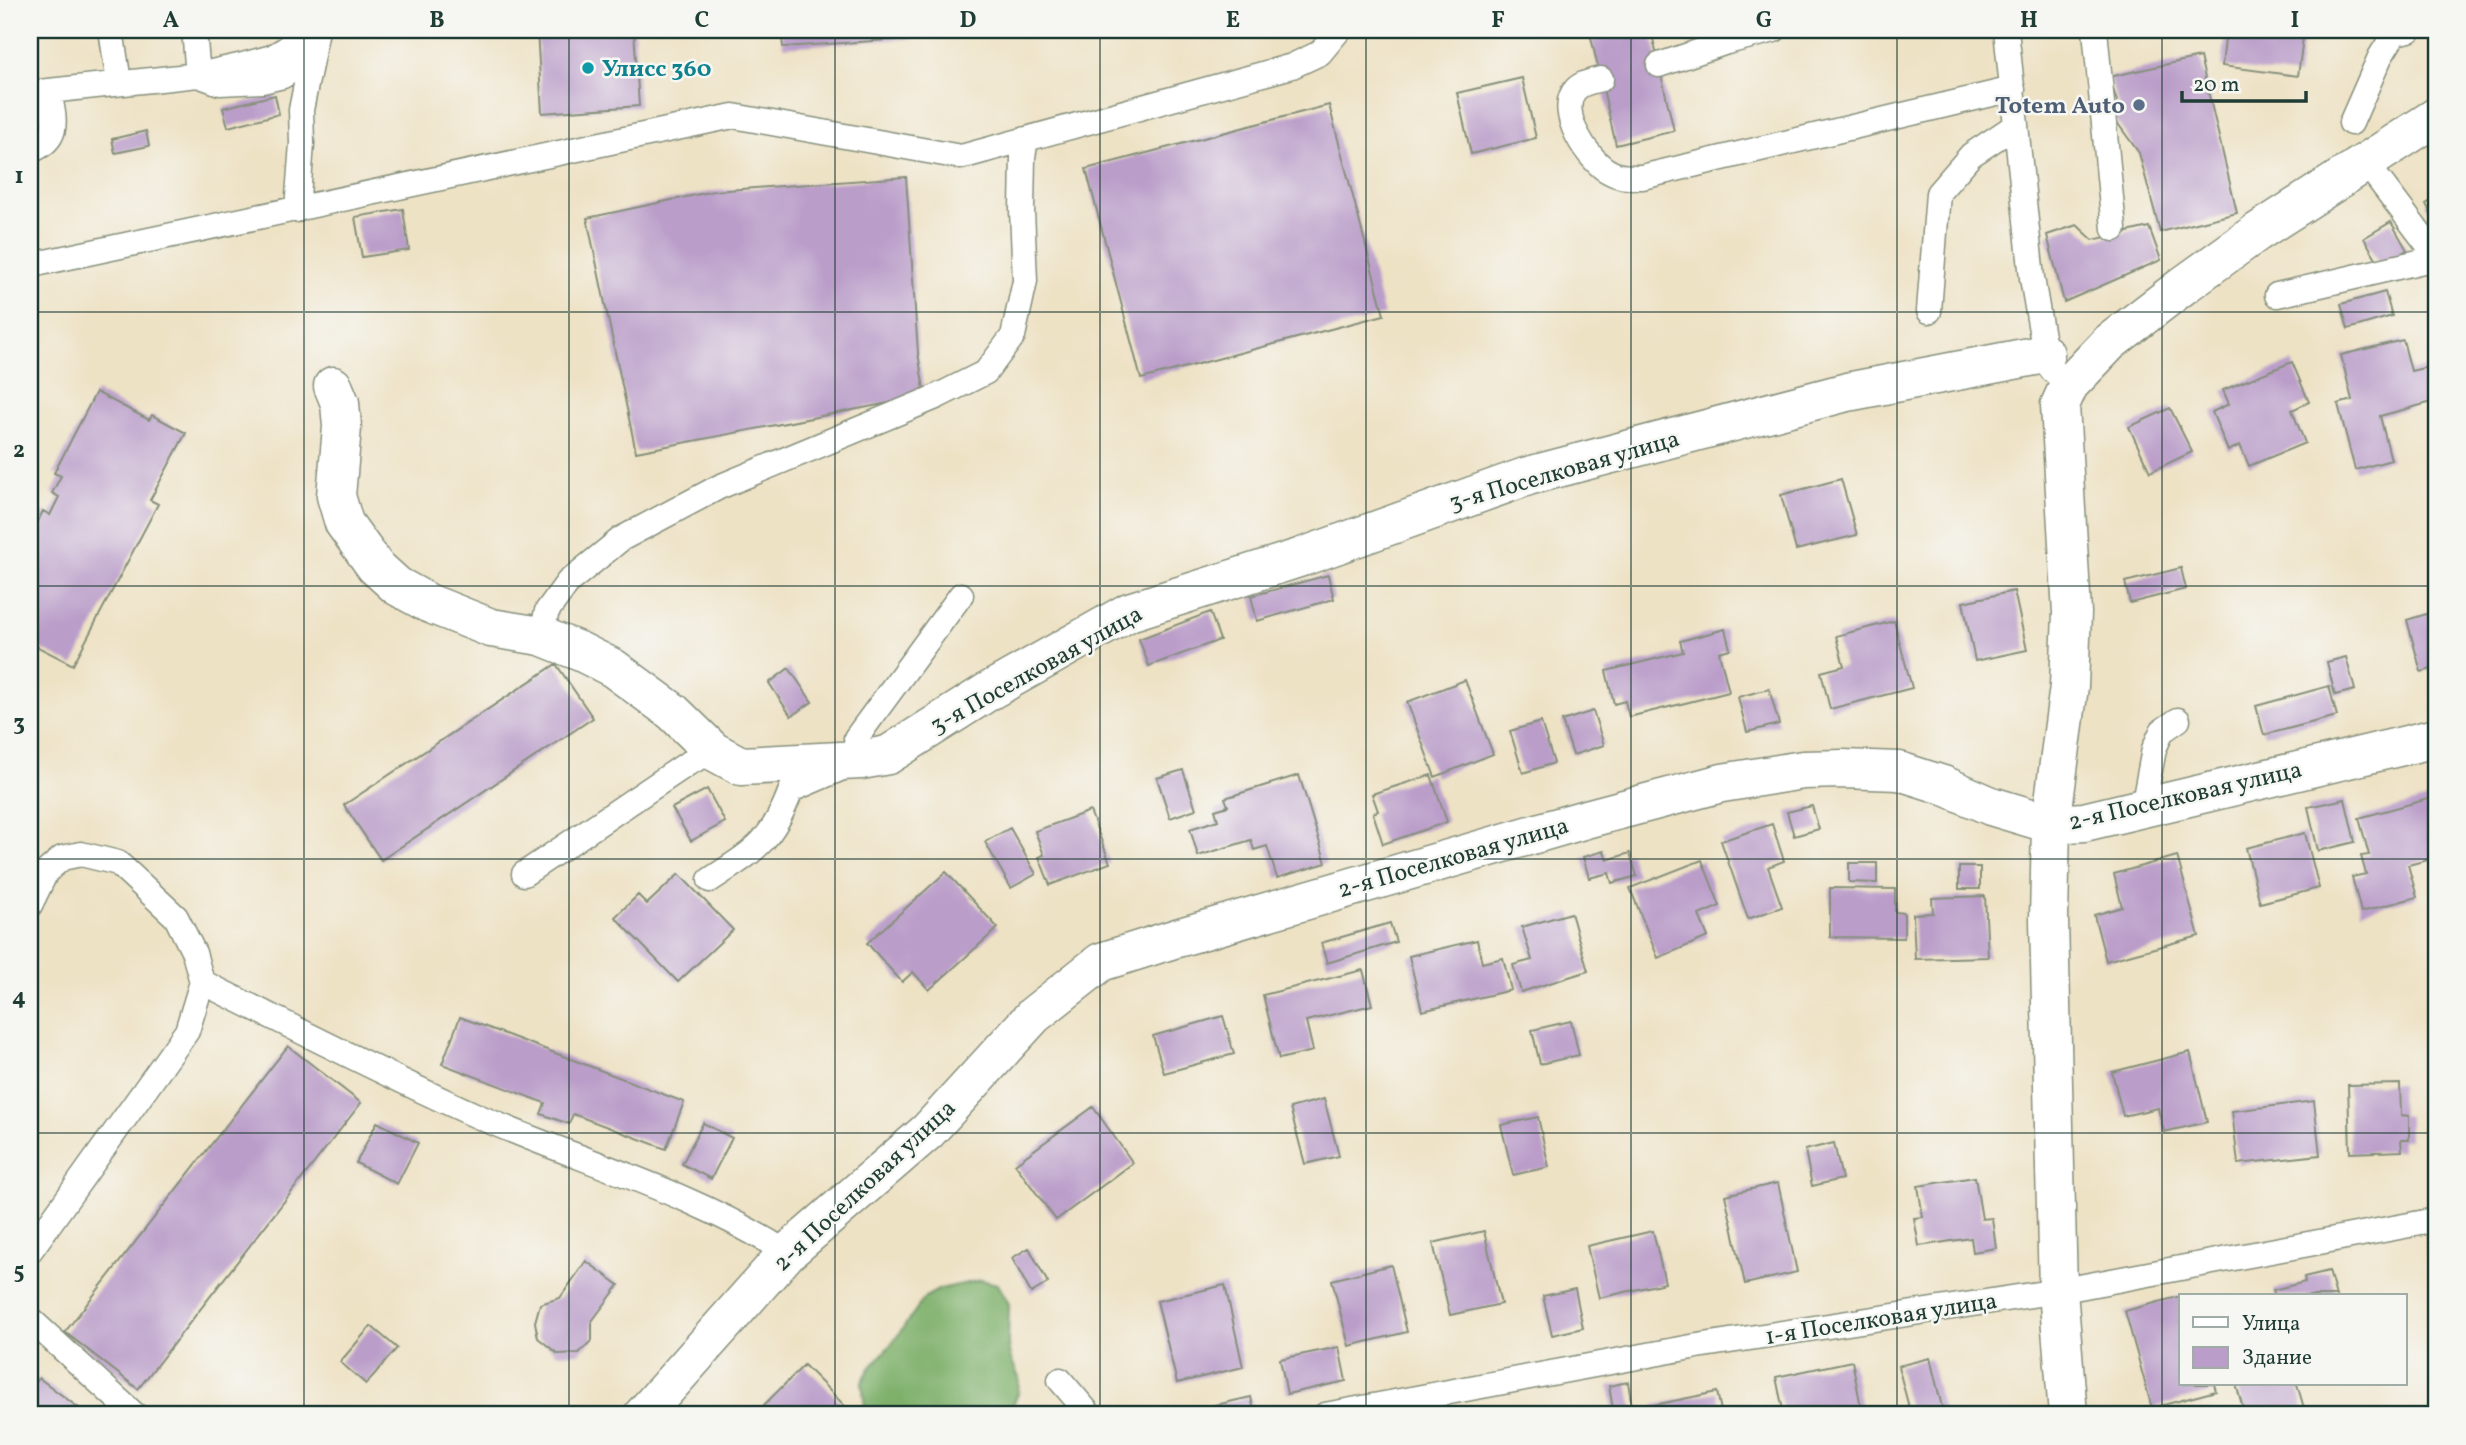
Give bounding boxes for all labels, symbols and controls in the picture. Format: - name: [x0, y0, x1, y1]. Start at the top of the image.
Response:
- text: A: [163, 5, 179, 37]
- text: B: [429, 5, 445, 37]
- text: C: [695, 5, 709, 37]
- text: D: [960, 5, 977, 37]
- text: E: [1226, 5, 1240, 37]
- text: F: [1491, 5, 1505, 37]
- text: G: [1756, 5, 1772, 37]
- text: H: [2020, 5, 2038, 37]
- text: I: [2291, 5, 2299, 37]
- place label: Улисс 360: [602, 53, 712, 87]
- marker: Улисс 360: [580, 60, 596, 76]
- scale bar: [2182, 60, 2307, 104]
- text: 20 m: [2193, 71, 2239, 100]
- place label: Totem Auto: [1995, 90, 2125, 124]
- marker: Totem Auto: [2131, 97, 2147, 113]
- text: 1: [14, 161, 24, 193]
- street label: 3-я Поселковая улица: [1445, 423, 1684, 521]
- text: 2: [13, 435, 25, 467]
- street label: 3-я Поселковая улица: [925, 598, 1149, 743]
- text: 3: [13, 708, 25, 740]
- street label: 2-я Поселковая улица: [2065, 754, 2306, 840]
- street label: 2-я Поселковая улица: [1334, 810, 1573, 908]
- text: 4: [12, 982, 26, 1014]
- street label: 2-я Поселковая улица: [766, 1093, 964, 1280]
- text: 5: [13, 1256, 25, 1288]
- street label: 1-я Поселковая улица: [1763, 1285, 2000, 1355]
- legend: [2179, 1294, 2406, 1386]
- text: Улица: [2242, 1310, 2300, 1339]
- text: Здание: [2242, 1344, 2312, 1373]

